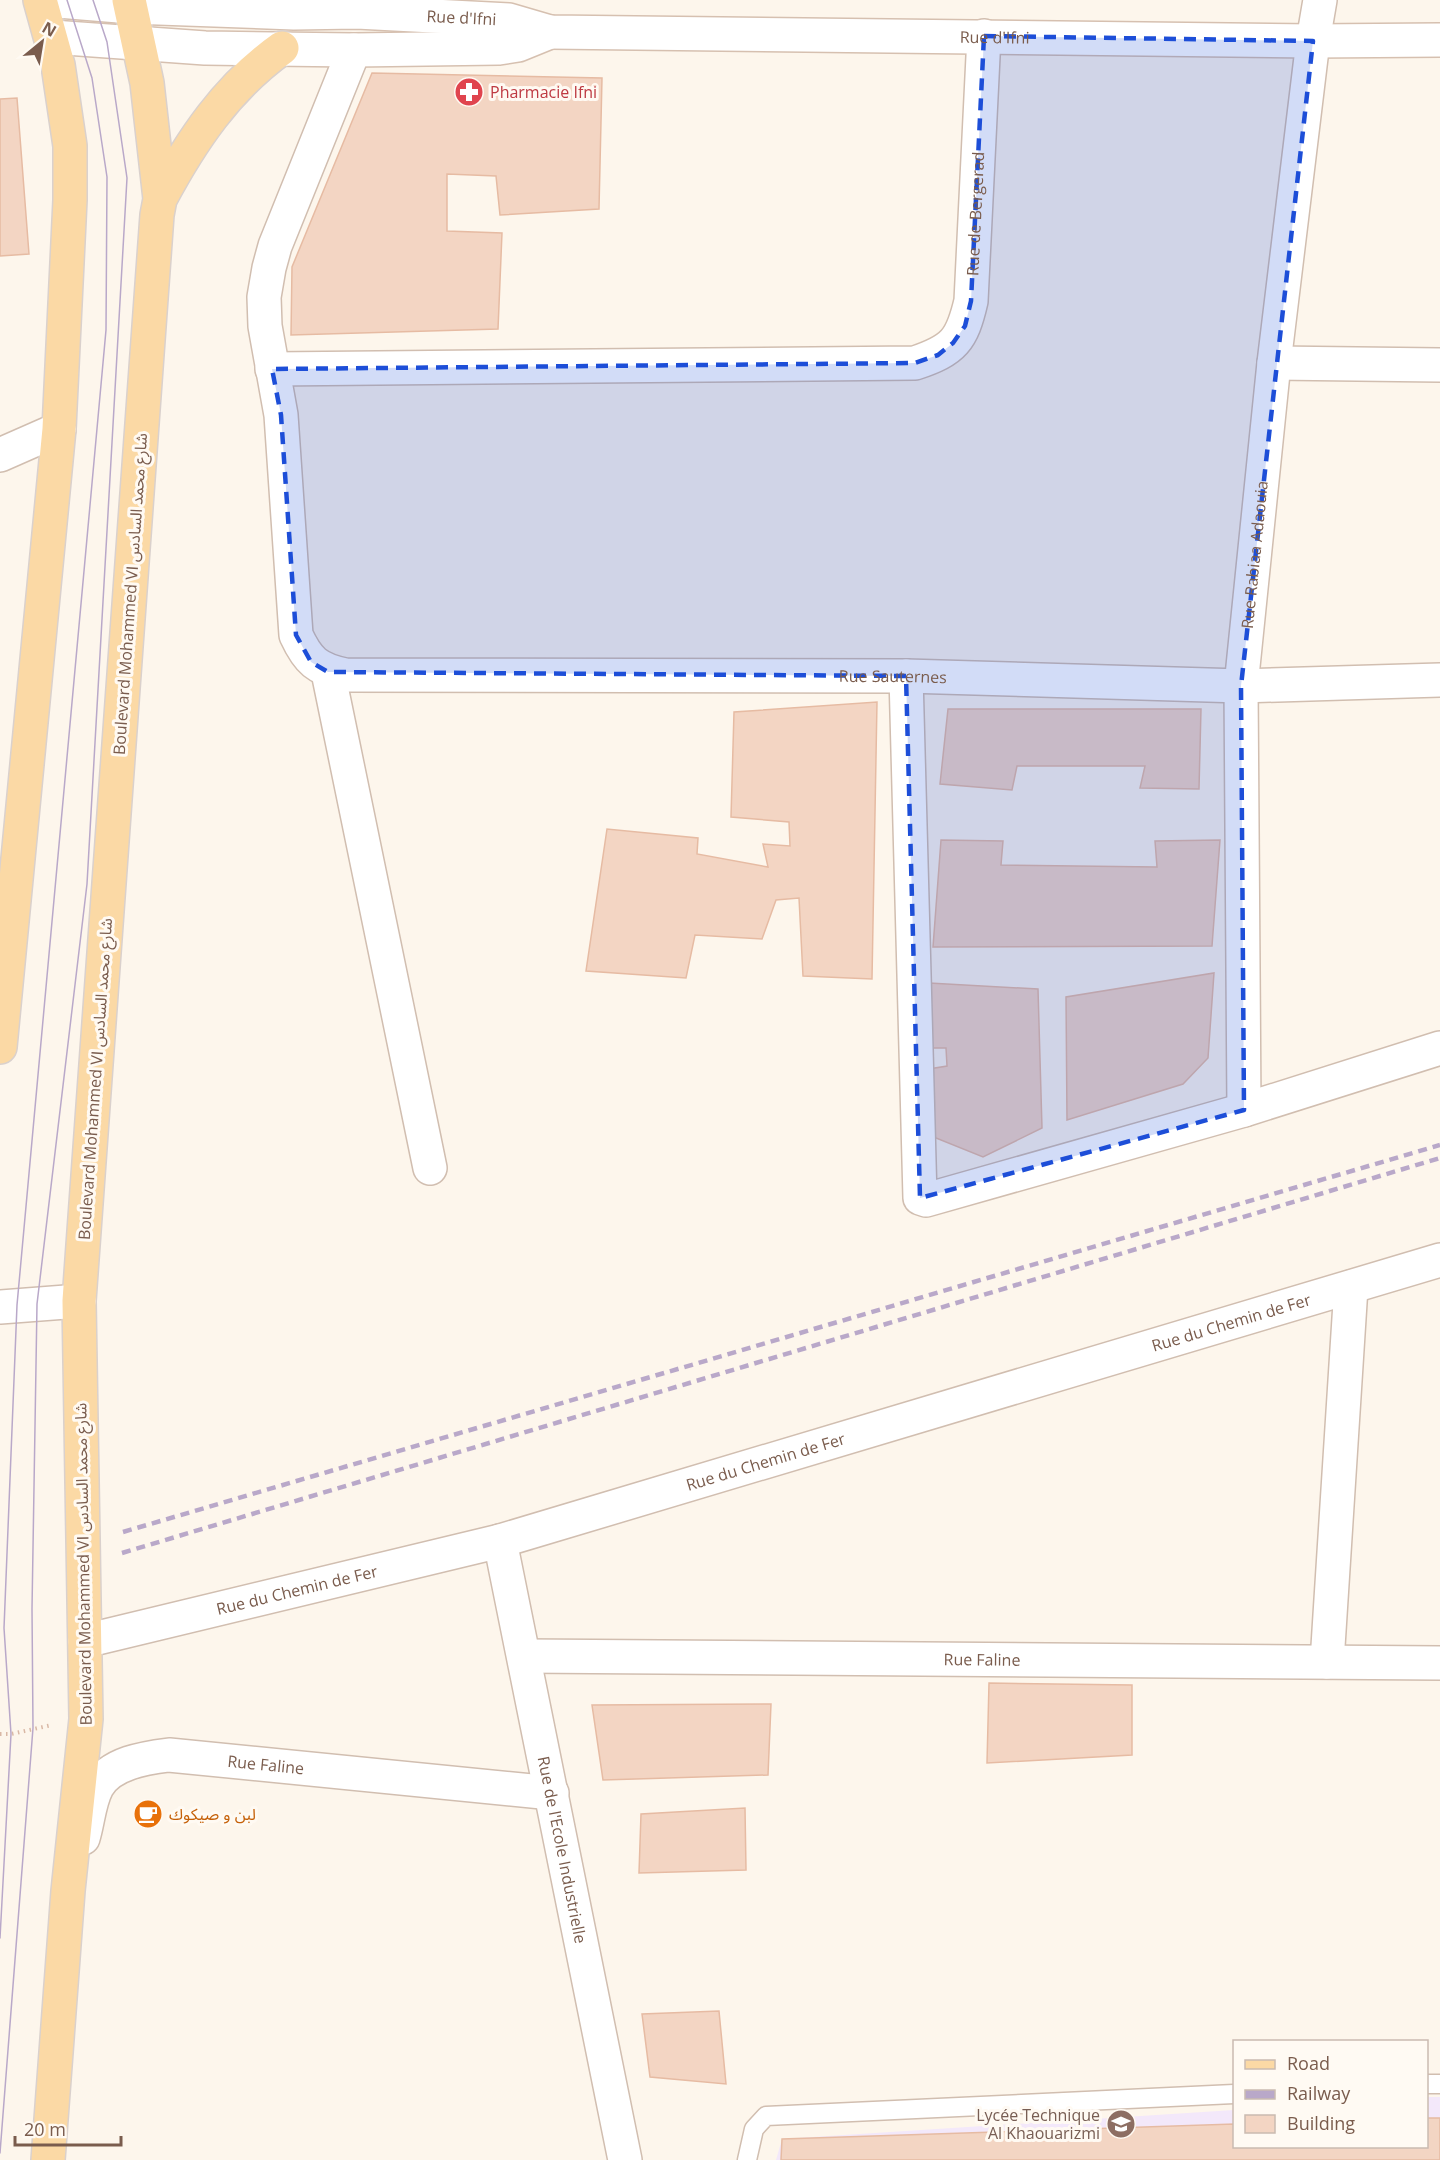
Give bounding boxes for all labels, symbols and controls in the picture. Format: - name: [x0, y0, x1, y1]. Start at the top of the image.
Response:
- street label: Rue d'Ifni: [426, 5, 497, 30]
- north arrow: [12, 12, 72, 72]
- text: N: [38, 16, 61, 42]
- street label: Rue d'Ifni: [960, 26, 1030, 49]
- pharmacy icon: Pharmacie Ifni: [453, 76, 485, 108]
- place label: Pharmacie Ifni: [490, 81, 597, 103]
- street label: Rue de Bergerad: [961, 151, 989, 276]
- street label: Boulevard Mohammed VI شارع محمد السادس: [108, 432, 154, 756]
- street label: Rue Rabiaa Adaouia: [1236, 480, 1273, 630]
- street label: Rue Sauternes: [839, 665, 947, 688]
- street label: Boulevard Mohammed VI شارع محمد السادس: [73, 917, 119, 1241]
- street label: Rue du Chemin de Fer: [1149, 1288, 1314, 1357]
- street label: Boulevard Mohammed VI شارع محمد السادس: [69, 1402, 99, 1726]
- street label: Rue du Chemin de Fer: [683, 1427, 848, 1496]
- street label: Rue du Chemin de Fer: [214, 1560, 380, 1620]
- street label: Rue Faline: [943, 1648, 1021, 1671]
- street label: Rue Faline: [226, 1750, 305, 1779]
- street label: Rue de l'Ecole Industrielle: [533, 1754, 592, 1945]
- cafe icon: لبن و صيكوك: [132, 1798, 164, 1830]
- place label: لبن و صيكوك: [169, 1803, 256, 1825]
- legend: [1233, 2040, 1428, 2148]
- text: Road: [1287, 2051, 1330, 2075]
- text: Railway: [1287, 2081, 1351, 2105]
- place label: Lycée Technique Al Khaouarizmi: [976, 2104, 1100, 2144]
- school or university icon: Lycée Technique Al Khaouarizmi: [1105, 2108, 1137, 2140]
- scale bar: [15, 2109, 122, 2147]
- text: Building: [1287, 2111, 1355, 2135]
- text: 20 m: [24, 2117, 66, 2141]

